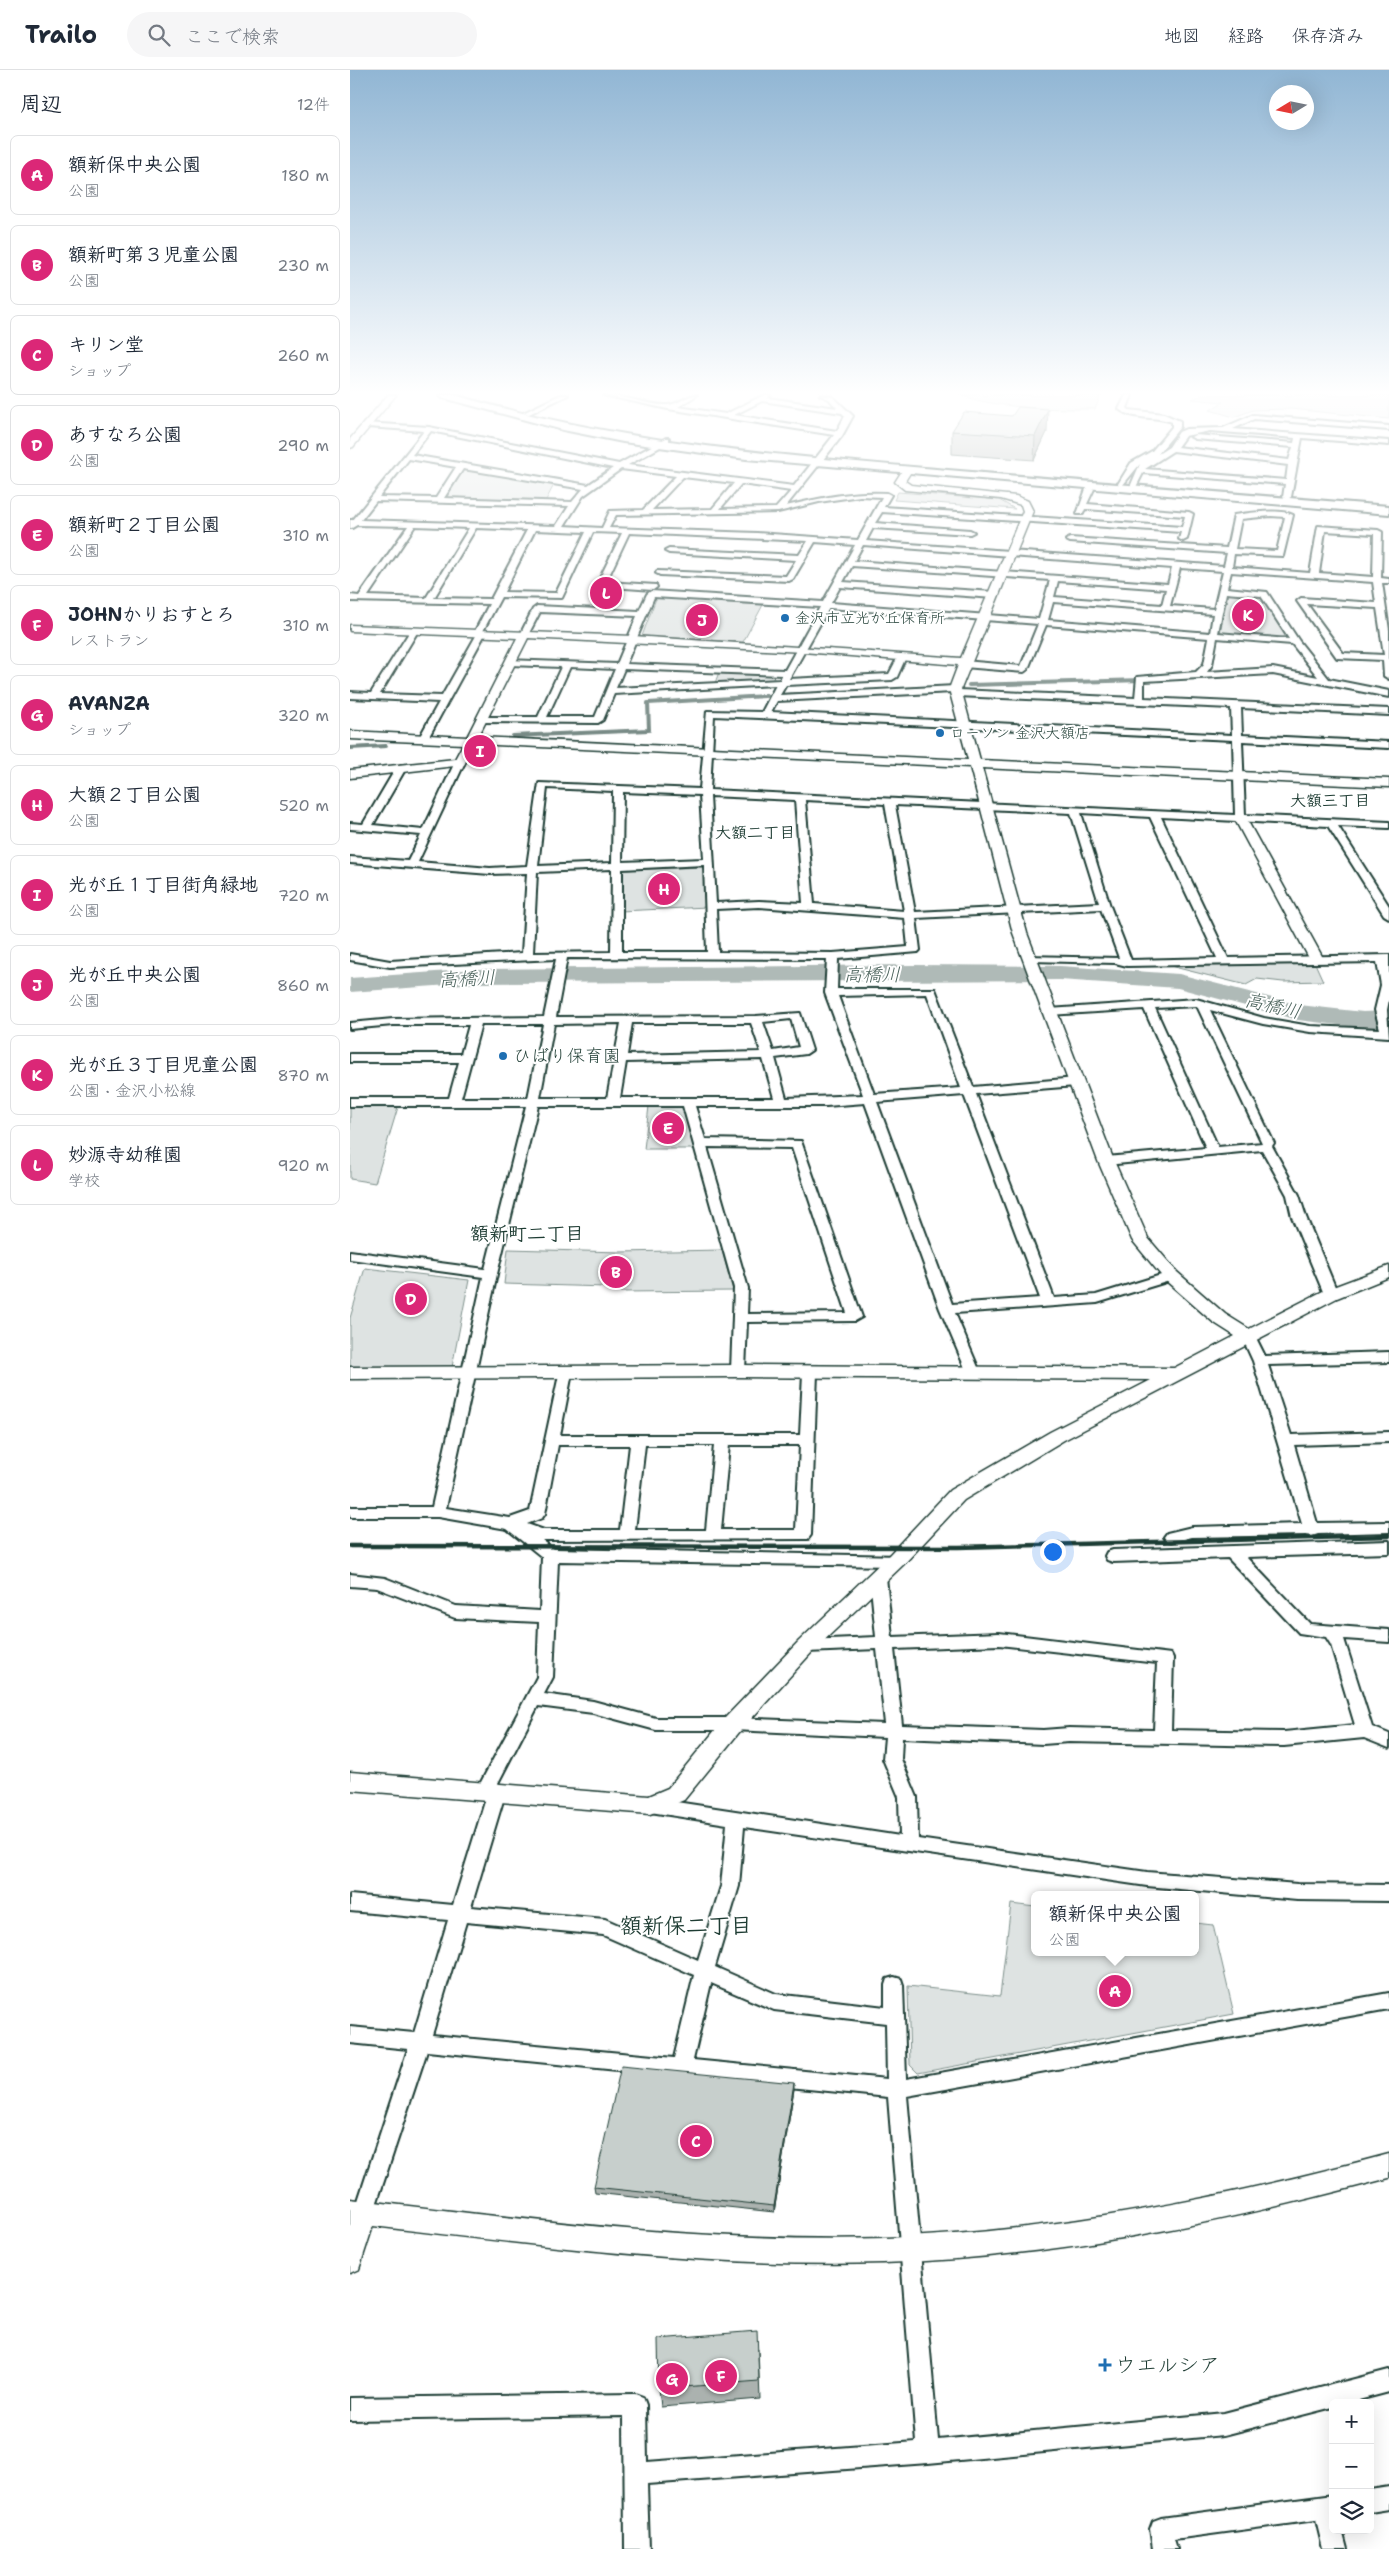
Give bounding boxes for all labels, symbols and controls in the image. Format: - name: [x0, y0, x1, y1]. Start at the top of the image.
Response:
- search box: [127, 12, 477, 57]
- text: Trailo: [25, 19, 97, 51]
- icon: search: [145, 21, 173, 49]
- text: ここで検索: [185, 24, 280, 49]
- text: 地図: [1164, 24, 1200, 48]
- text: 経路: [1228, 24, 1264, 48]
- text: 保存済み: [1292, 24, 1364, 48]
- north arrow: [1269, 85, 1314, 130]
- text: 周辺: [20, 90, 62, 118]
- text: 12件: [297, 94, 330, 115]
- text: 額新保中央公園: [68, 152, 201, 177]
- text: A: [31, 165, 43, 186]
- text: 180 m: [281, 165, 329, 186]
- text: 公園: [68, 180, 100, 201]
- text: 額新町第３児童公園: [68, 242, 239, 267]
- text: B: [32, 255, 42, 276]
- text: 230 m: [277, 255, 329, 276]
- text: 公園: [68, 270, 100, 291]
- text: キリン堂: [68, 332, 144, 357]
- text: C: [32, 345, 42, 366]
- text: 260 m: [277, 345, 329, 366]
- text: ショップ: [68, 360, 131, 381]
- text: あすなろ公園: [68, 422, 182, 447]
- text: D: [31, 435, 43, 456]
- text: 290 m: [277, 435, 329, 456]
- text: 公園: [68, 450, 100, 471]
- text: 額新町２丁目公園: [68, 512, 220, 537]
- text: E: [32, 525, 42, 546]
- text: 310 m: [282, 525, 329, 546]
- text: 公園: [68, 540, 100, 561]
- pin: L: [590, 574, 622, 612]
- pin: K: [1232, 596, 1264, 634]
- pin: J: [686, 601, 718, 639]
- text: JOHNかりおすとろ: [68, 602, 235, 627]
- place label: 金沢市立光が丘保育所: [795, 608, 945, 628]
- marker: 金沢市立光が丘保育所: [779, 612, 791, 624]
- text: F: [32, 615, 42, 636]
- text: 310 m: [282, 615, 329, 636]
- text: レストラン: [68, 630, 149, 651]
- text: AVANZA: [68, 691, 150, 716]
- text: G: [31, 705, 43, 726]
- text: 320 m: [278, 705, 329, 726]
- text: ショップ: [68, 719, 131, 740]
- place label: ローソン 金沢大額店: [950, 723, 1090, 743]
- marker: ローソン 金沢大額店: [934, 727, 946, 739]
- pin: I: [464, 732, 496, 770]
- text: 大額２丁目公園: [68, 782, 201, 807]
- district label: 大額三丁目: [1290, 790, 1370, 811]
- text: H: [31, 795, 43, 816]
- text: 520 m: [279, 795, 329, 816]
- text: 公園: [68, 810, 100, 831]
- district label: 大額二丁目: [715, 822, 795, 843]
- pin: H: [648, 870, 680, 908]
- text: 光が丘１丁目街角緑地: [68, 872, 258, 897]
- text: I: [33, 885, 41, 906]
- text: 720 m: [278, 885, 329, 906]
- text: 公園: [68, 900, 100, 921]
- text: 光が丘中央公園: [68, 962, 201, 987]
- water label: 高橋川: [843, 962, 901, 987]
- water label: 高橋川: [438, 965, 496, 992]
- text: J: [32, 975, 42, 996]
- text: 860 m: [277, 975, 329, 996]
- water label: 高橋川: [1242, 987, 1303, 1024]
- text: 公園: [68, 990, 100, 1011]
- place label: ひばり保育園: [513, 1044, 621, 1068]
- marker: ひばり保育園: [497, 1050, 509, 1062]
- text: 光が丘３丁目児童公園: [68, 1052, 258, 1077]
- text: K: [32, 1065, 42, 1086]
- text: 870 m: [278, 1065, 329, 1086]
- text: 公園 · 金沢小松線: [68, 1080, 195, 1101]
- pin: E: [652, 1109, 684, 1147]
- text: 妙源寺幼稚園: [68, 1142, 182, 1167]
- text: L: [33, 1155, 41, 1176]
- text: 920 m: [277, 1155, 329, 1176]
- text: 学校: [68, 1170, 100, 1191]
- district label: 額新町二丁目: [470, 1221, 584, 1246]
- pin: B: [600, 1253, 632, 1291]
- pin: D: [395, 1280, 427, 1318]
- your location: [1040, 1539, 1066, 1565]
- popup: [1031, 1891, 1199, 1956]
- text: 額新保中央公園: [1048, 1901, 1182, 1926]
- district label: 額新保二丁目: [620, 1911, 752, 1940]
- text: 公園: [1048, 1929, 1081, 1950]
- pin: A: [1099, 1972, 1131, 2010]
- pin: C: [680, 2122, 712, 2160]
- place label: ウエルシア: [1115, 2351, 1220, 2379]
- pin: F: [705, 2357, 737, 2395]
- marker: ウエルシア: [1099, 2359, 1111, 2371]
- pin: G: [656, 2360, 688, 2398]
- map controls: [1329, 2399, 1374, 2534]
- button: +: [1329, 2399, 1374, 2444]
- button: −: [1329, 2444, 1374, 2489]
- button: layers: [1329, 2489, 1374, 2534]

